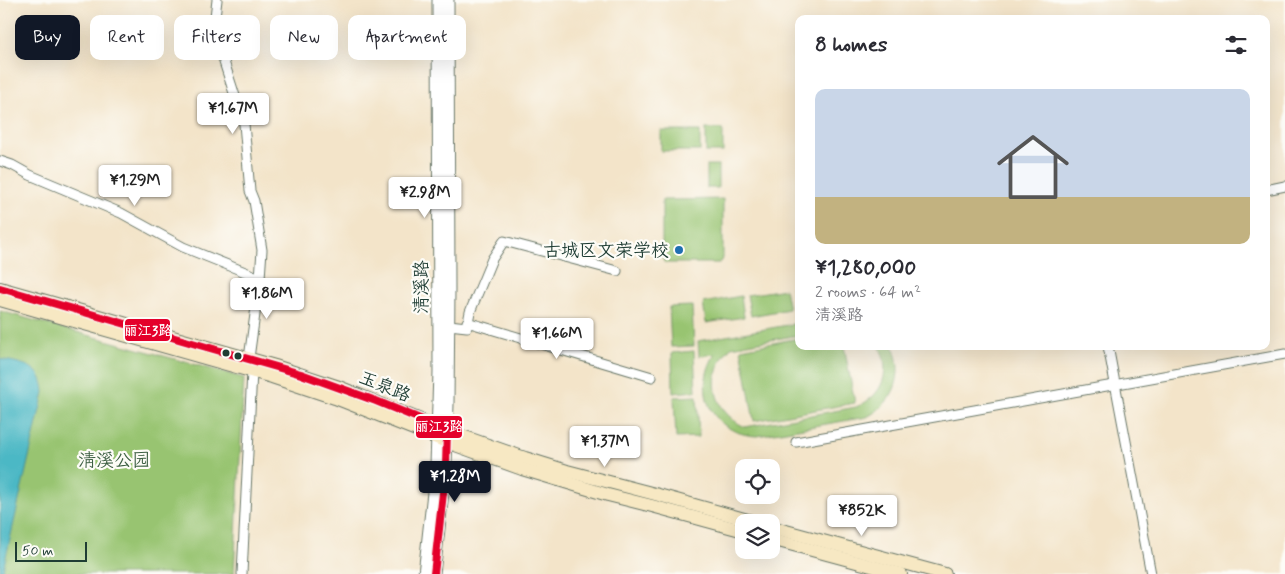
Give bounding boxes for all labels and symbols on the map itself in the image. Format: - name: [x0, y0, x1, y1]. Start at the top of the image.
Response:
- pin: ¥1.67M: [192, 92, 274, 135]
- pin: ¥1.29M: [94, 164, 176, 207]
- pin: ¥2.98M: [384, 176, 466, 219]
- place label: 古城区文荣学校: [543, 239, 669, 263]
- marker: 古城区文荣学校: [673, 244, 685, 256]
- street label: 清溪路: [410, 260, 434, 314]
- pin: ¥1.86M: [226, 278, 308, 320]
- line badge: 丽江3路: [124, 318, 171, 342]
- pin: ¥1.66M: [516, 318, 598, 360]
- text: 丽江3路: [124, 322, 172, 340]
- unlabelled marker: [221, 348, 231, 358]
- unlabelled marker: [233, 351, 243, 361]
- street label: 玉泉路: [355, 366, 414, 408]
- line badge: 丽江3路: [415, 415, 463, 439]
- text: 丽江3路: [415, 418, 463, 436]
- pin: ¥1.37M: [564, 426, 646, 468]
- park label: 清溪公园: [78, 449, 150, 473]
- pin: ¥1.28M: [414, 460, 496, 503]
- pin: ¥852K: [827, 494, 897, 537]
- scale bar: [15, 539, 88, 562]

